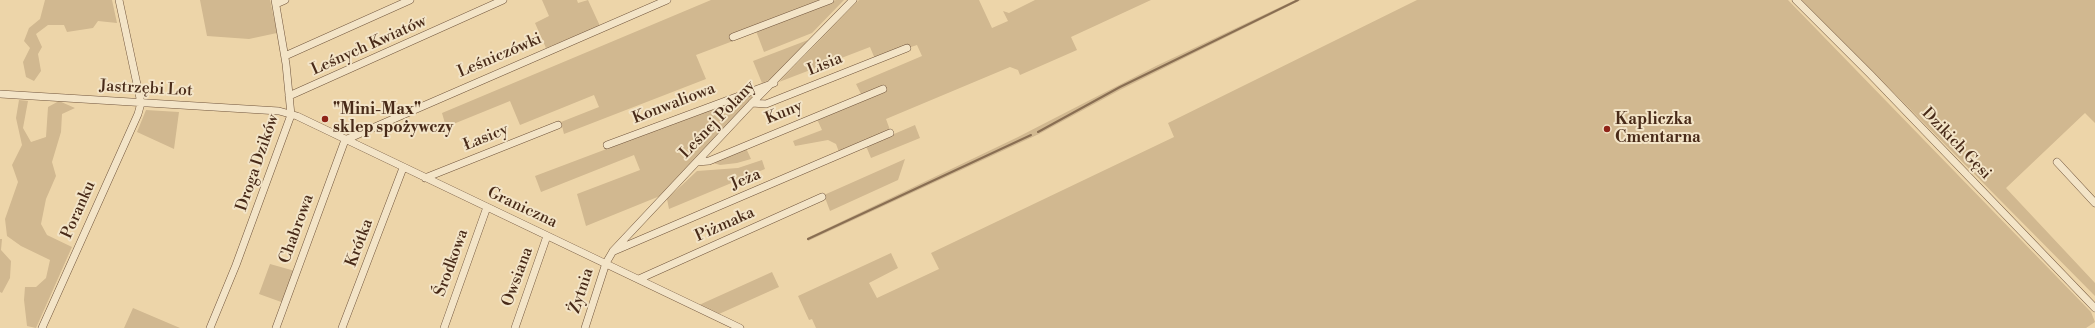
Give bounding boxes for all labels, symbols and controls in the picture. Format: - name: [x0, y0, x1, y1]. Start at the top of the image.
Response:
- street label: Leśnych Kwiatów: [308, 12, 430, 80]
- street label: Leśniczówki: [455, 30, 545, 82]
- street label: Lisia: [805, 49, 845, 81]
- street label: Jastrzębi Lot: [99, 77, 193, 101]
- street label: Leśnej Polany: [676, 77, 760, 163]
- street label: Konwaliowa: [630, 79, 718, 129]
- street label: Kuny: [763, 97, 805, 129]
- place label: "Mini-Max" sklep spożywczy: [333, 100, 453, 138]
- street label: Dzikich Gęsi: [1917, 104, 1995, 184]
- place label: Kapliczka Cmentarna: [1615, 110, 1701, 148]
- street label: Droga Dzików: [232, 112, 284, 214]
- marker: "Mini-Max" sklep spożywczy: [320, 114, 330, 124]
- street label: Łasicy: [461, 120, 511, 156]
- marker: Kapliczka Cmentarna: [1602, 124, 1612, 134]
- street label: Jeża: [728, 165, 764, 195]
- street label: Poranku: [58, 178, 100, 242]
- street label: Graniczna: [484, 183, 560, 233]
- street label: Chabrowa: [276, 192, 318, 266]
- street label: Piżmaka: [692, 203, 758, 247]
- street label: Krótka: [342, 216, 378, 270]
- street label: Środkowa: [431, 227, 473, 299]
- street label: Owsiana: [498, 245, 538, 309]
- street label: Żytnia: [566, 266, 598, 316]

